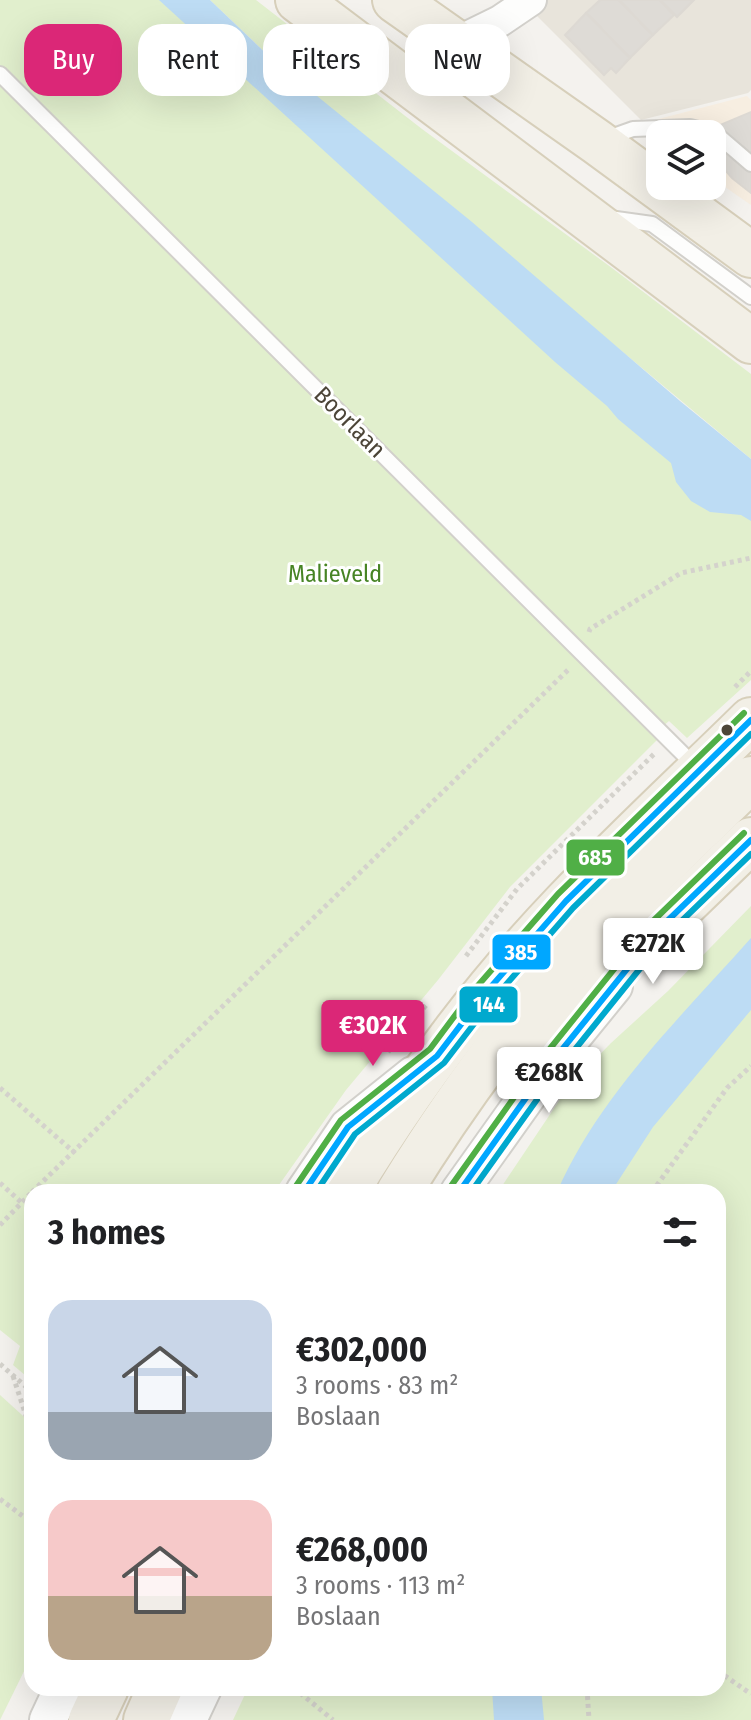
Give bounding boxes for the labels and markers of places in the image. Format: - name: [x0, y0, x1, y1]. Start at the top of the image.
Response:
- unlabelled marker: [719, 722, 735, 738]
- pin: €272K: [597, 918, 709, 986]
- pin: €302K: [317, 1000, 429, 1068]
- pin: €268K: [493, 1047, 605, 1115]

